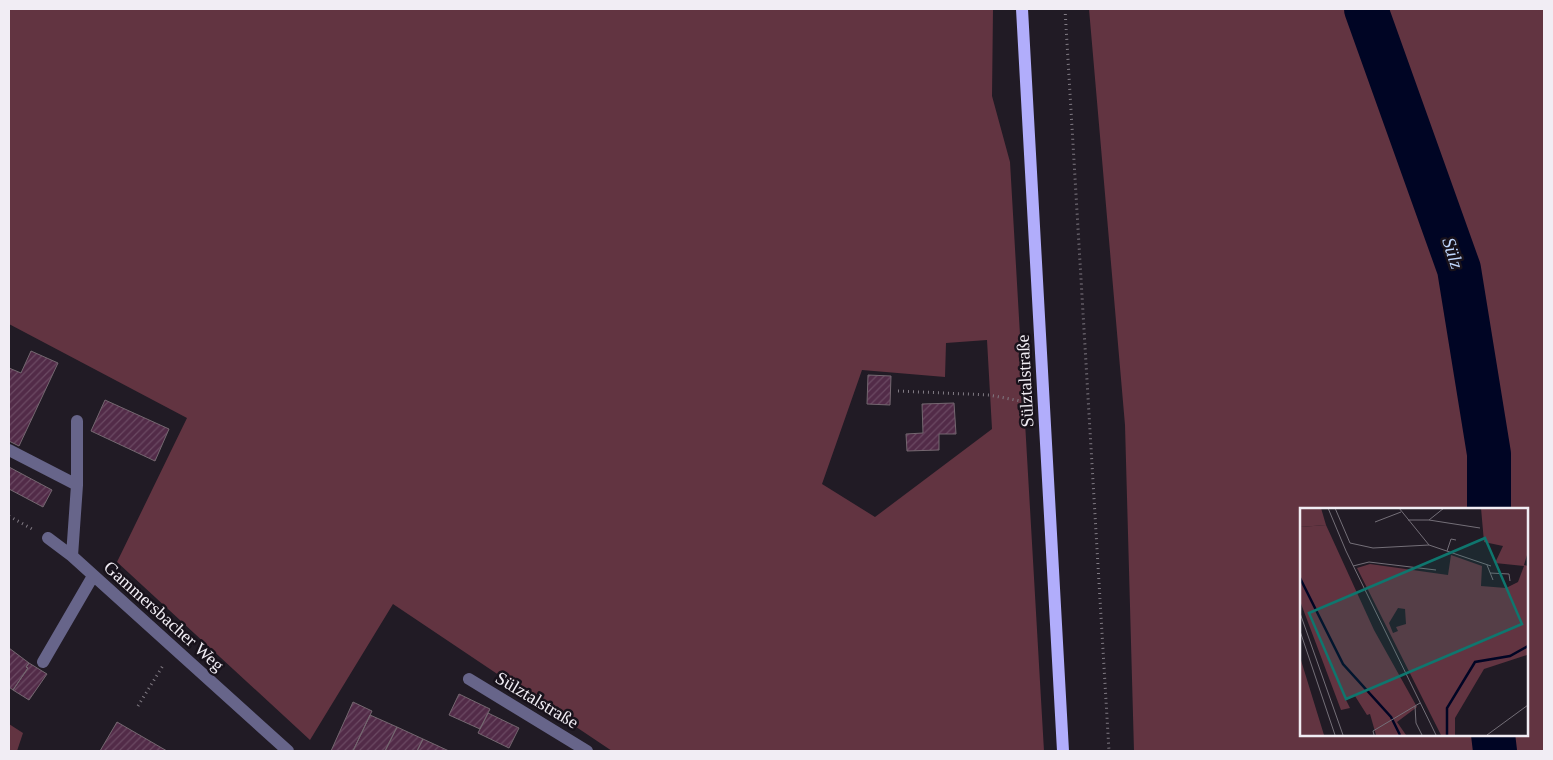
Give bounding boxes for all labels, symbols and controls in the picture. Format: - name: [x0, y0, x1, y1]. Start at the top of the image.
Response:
- water label: Sülz: [1438, 235, 1468, 272]
- street label: Sülztalstraße: [1013, 334, 1037, 428]
- inset map: [1300, 508, 1528, 735]
- street label: Gammersbacher Weg: [100, 557, 228, 675]
- street label: Sülztalstraße: [492, 667, 582, 733]

